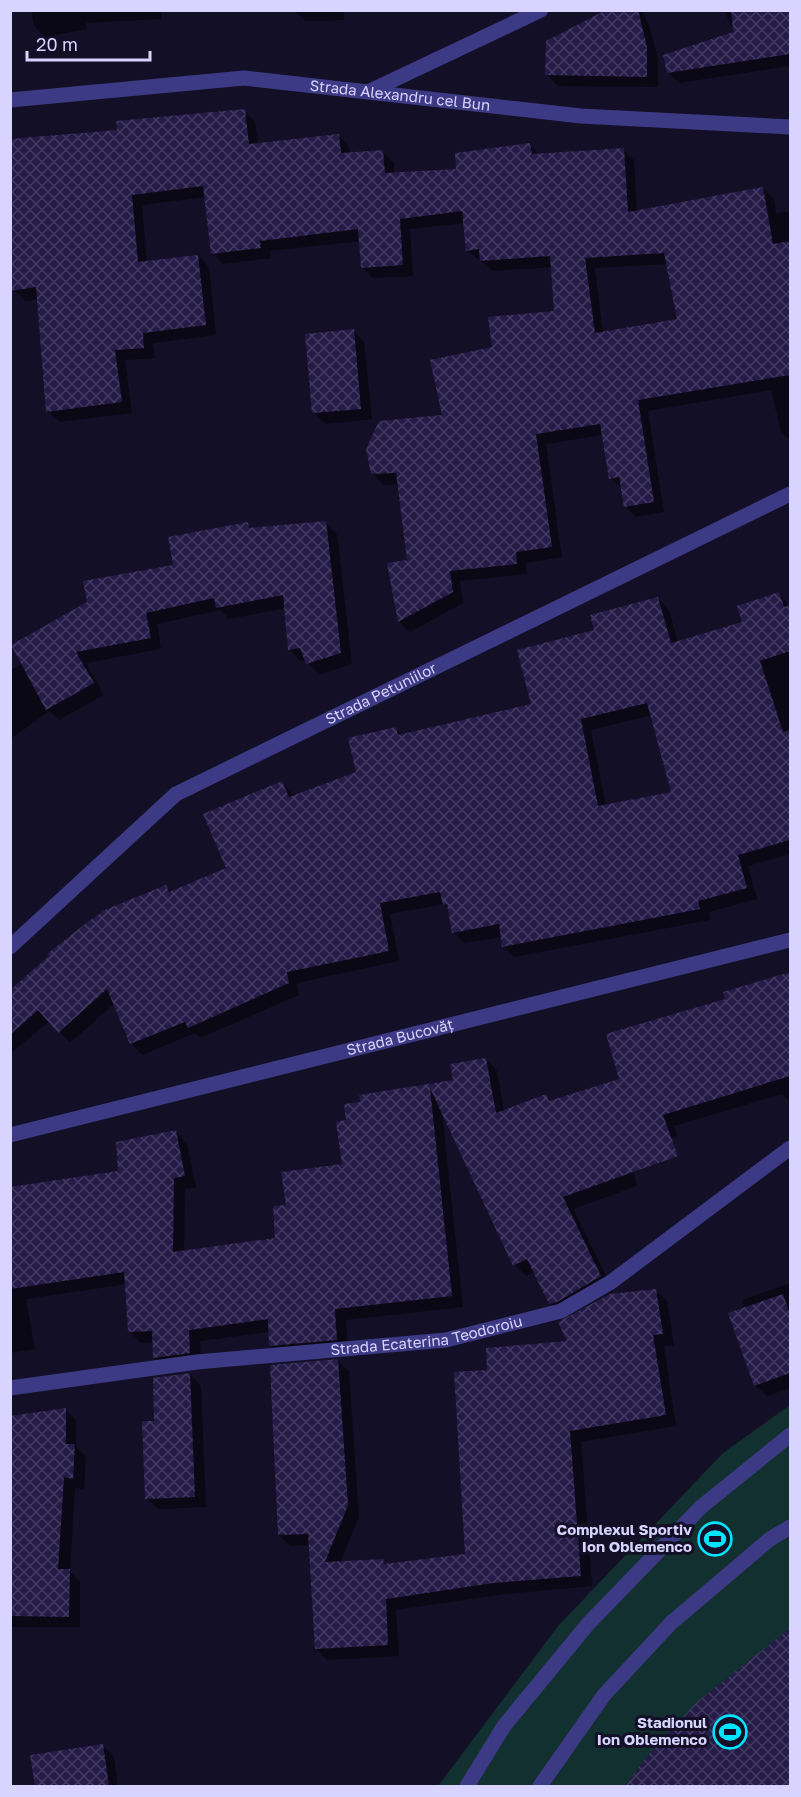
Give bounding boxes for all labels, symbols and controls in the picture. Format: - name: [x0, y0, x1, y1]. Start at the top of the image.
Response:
- scale bar: [27, 24, 150, 62]
- text: 20 m: [36, 33, 78, 55]
- street label: Strada Alexandru cel Bun: [309, 75, 491, 114]
- street label: Strada Petuniilor: [322, 658, 439, 728]
- street label: Strada Bucovăț: [344, 1015, 455, 1059]
- street label: Strada Ecaterina Teodoroiu: [330, 1311, 524, 1358]
- place label: Complexul Sportiv Ion Oblemenco: [557, 1520, 692, 1555]
- sports icon: Complexul Sportiv Ion Oblemenco: [697, 1521, 733, 1557]
- place label: Stadionul Ion Oblemenco: [597, 1713, 707, 1748]
- sports icon: Stadionul Ion Oblemenco: [712, 1714, 748, 1750]

